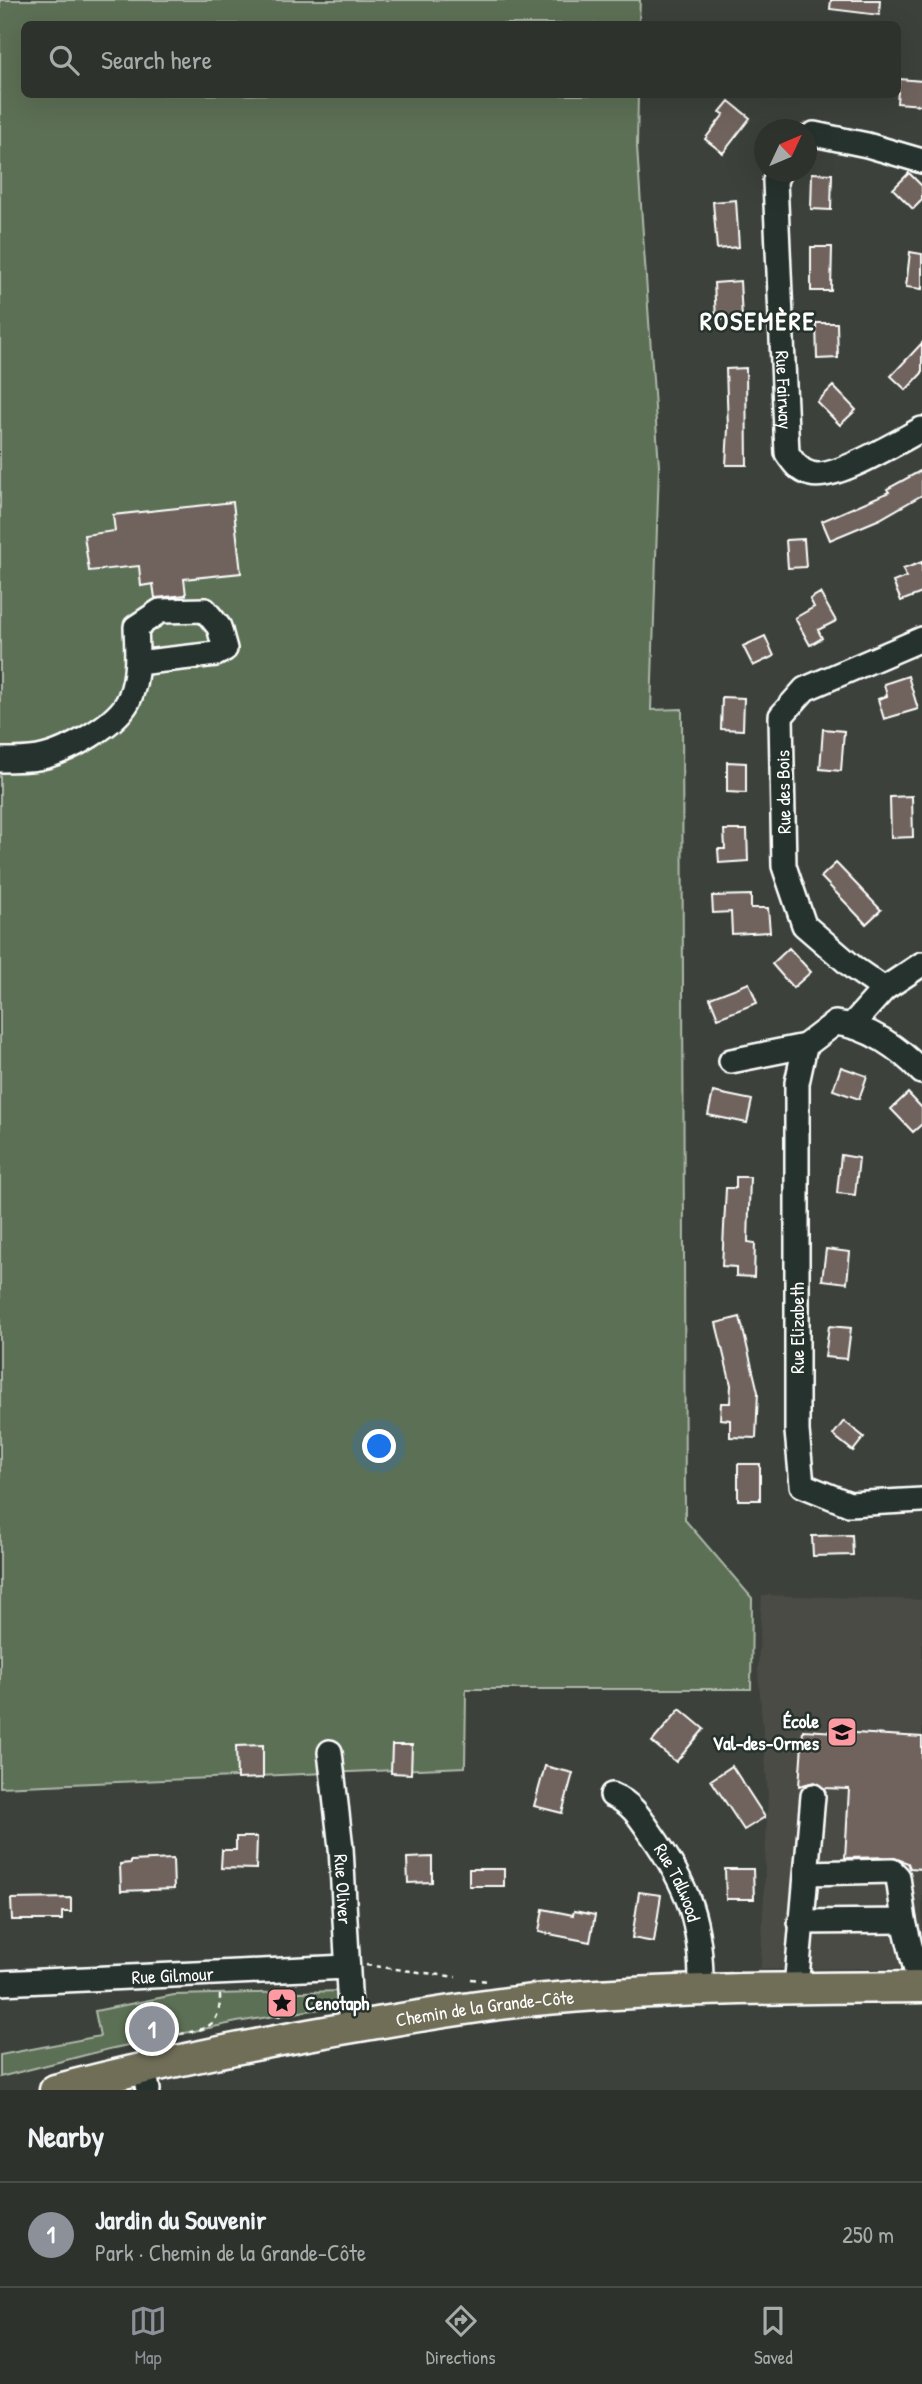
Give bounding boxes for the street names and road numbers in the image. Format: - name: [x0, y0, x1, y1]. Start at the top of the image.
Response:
- street label: Rue Fairway: [769, 350, 799, 430]
- street label: Rue des Bois: [769, 750, 797, 834]
- street label: Rue Elizabeth: [784, 1282, 810, 1374]
- street label: Rue Tallwood: [648, 1838, 707, 1925]
- street label: Rue Oliver: [328, 1853, 358, 1926]
- street label: Rue Gilmour: [131, 1960, 215, 1990]
- street label: Chemin de la Grande-Côte: [394, 1984, 575, 2033]

